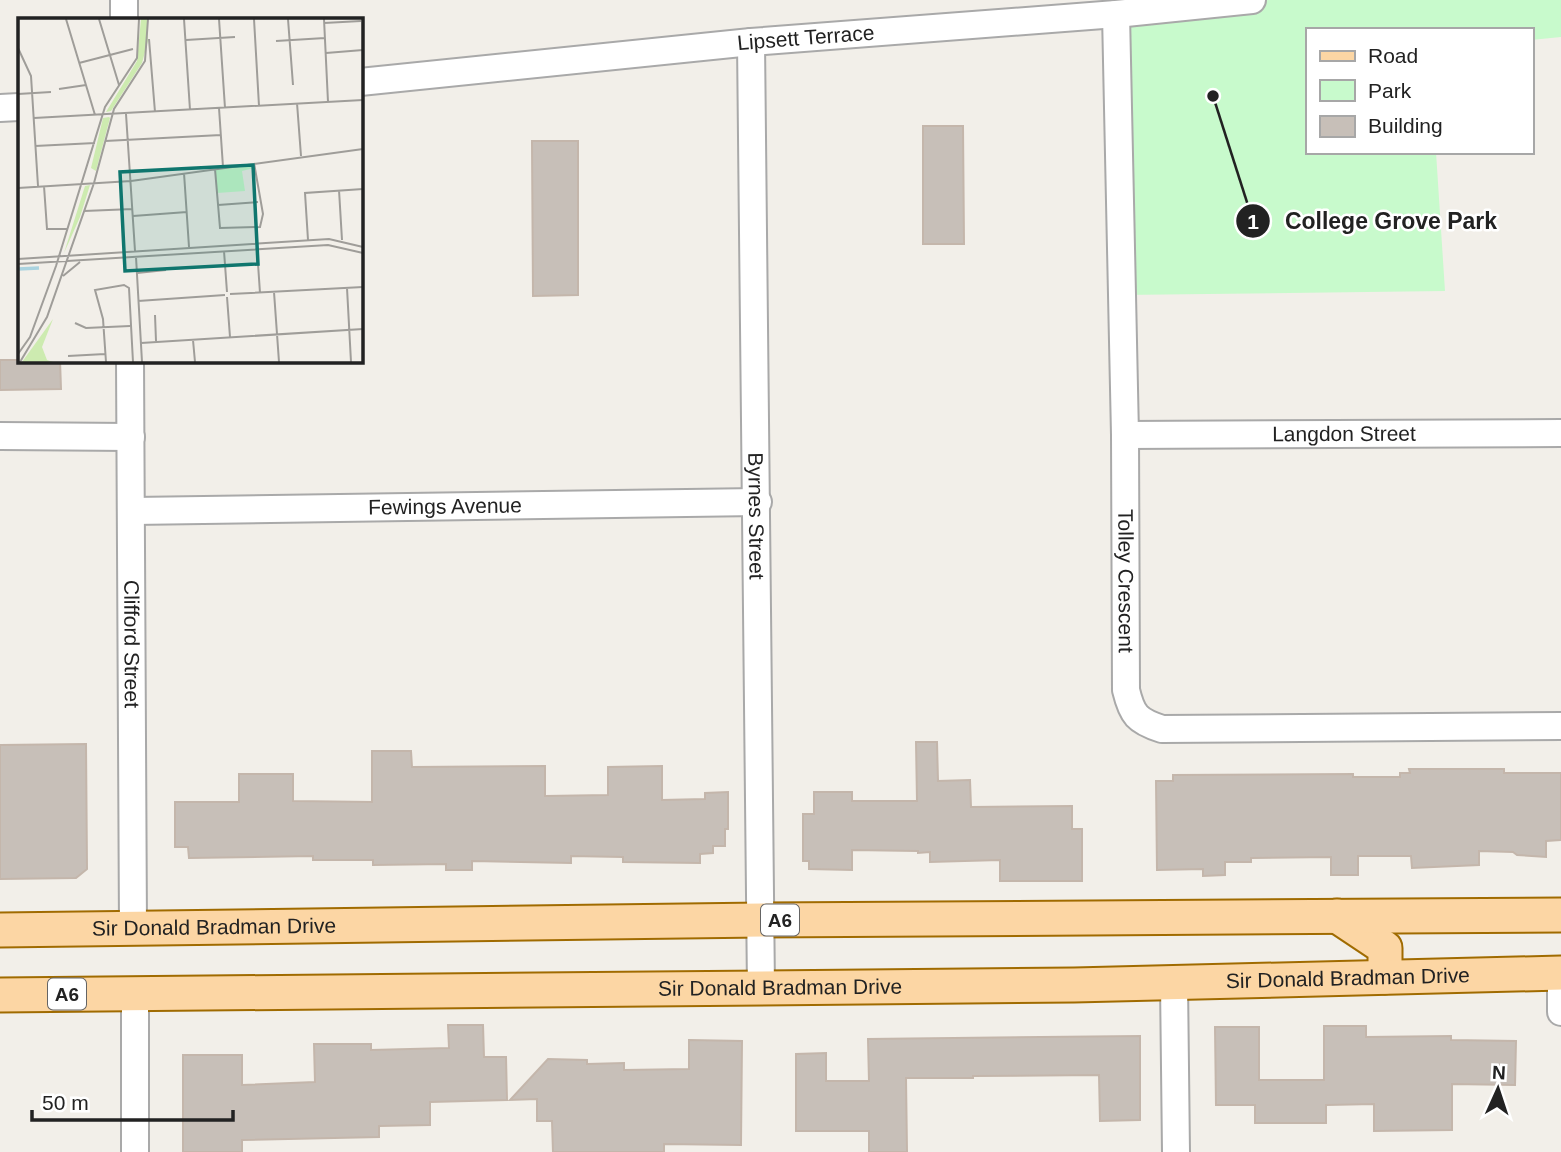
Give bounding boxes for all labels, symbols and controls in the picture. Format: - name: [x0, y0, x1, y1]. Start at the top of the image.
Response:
- inset map: [18, 18, 362, 362]
- street label: Lipsett Terrace: [736, 21, 875, 54]
- legend: [1306, 28, 1533, 154]
- text: Road: [1368, 44, 1418, 67]
- text: Park: [1368, 79, 1412, 102]
- text: Building: [1368, 114, 1443, 137]
- callout: College Grove Park: [1236, 199, 1511, 243]
- text: College Grove Park: [1285, 208, 1497, 234]
- text: 1: [1247, 210, 1259, 233]
- street label: Langdon Street: [1272, 422, 1416, 445]
- street label: Byrnes Street: [744, 452, 769, 580]
- street label: Fewings Avenue: [368, 493, 522, 519]
- street label: Tolley Crescent: [1114, 509, 1138, 653]
- street label: Clifford Street: [120, 580, 144, 708]
- road number: A6: [761, 904, 799, 936]
- street label: Sir Donald Bradman Drive: [92, 914, 336, 940]
- street label: Sir Donald Bradman Drive: [1226, 963, 1470, 992]
- street label: Sir Donald Bradman Drive: [658, 975, 902, 1000]
- road number: A6: [48, 978, 86, 1010]
- north arrow: [1463, 1054, 1533, 1124]
- text: N: [1491, 1062, 1506, 1083]
- scale bar: [32, 1078, 233, 1122]
- text: 50 m: [42, 1091, 89, 1114]

